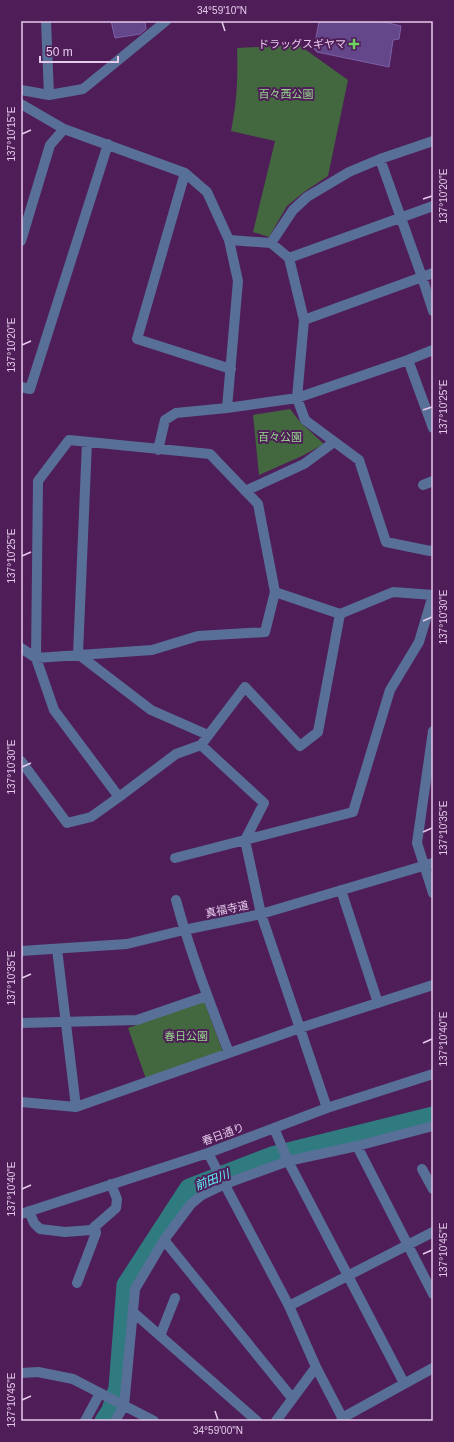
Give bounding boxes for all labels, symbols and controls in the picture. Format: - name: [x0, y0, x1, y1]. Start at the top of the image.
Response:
- text: 34°59'10"N: [197, 5, 247, 16]
- scale bar: [40, 38, 118, 64]
- place label: ドラッグスギヤマ: [258, 38, 346, 50]
- marker: ドラッグスギヤマ: [349, 39, 359, 49]
- text: 50 m: [46, 45, 73, 59]
- park label: 百々西公園: [259, 88, 314, 100]
- text: 137°10'15"E: [6, 106, 17, 162]
- text: 137°10'20"E: [438, 168, 449, 224]
- text: 137°10'20"E: [6, 317, 17, 373]
- text: 137°10'25"E: [438, 379, 449, 435]
- park label: 百々公園: [258, 431, 302, 443]
- text: 137°10'25"E: [6, 528, 17, 584]
- text: 137°10'30"E: [438, 589, 449, 645]
- text: 137°10'30"E: [6, 739, 17, 795]
- text: 137°10'35"E: [438, 800, 449, 856]
- street label: 真福寺道: [204, 899, 250, 919]
- text: 137°10'35"E: [6, 950, 17, 1006]
- text: 137°10'40"E: [438, 1011, 449, 1067]
- park label: 春日公園: [164, 1030, 208, 1042]
- street label: 春日通り: [200, 1121, 246, 1147]
- text: 137°10'40"E: [6, 1161, 17, 1217]
- water label: 前田川: [193, 1166, 233, 1193]
- text: 137°10'45"E: [438, 1222, 449, 1278]
- text: 137°10'45"E: [6, 1372, 17, 1428]
- text: 34°59'00"N: [193, 1425, 243, 1436]

